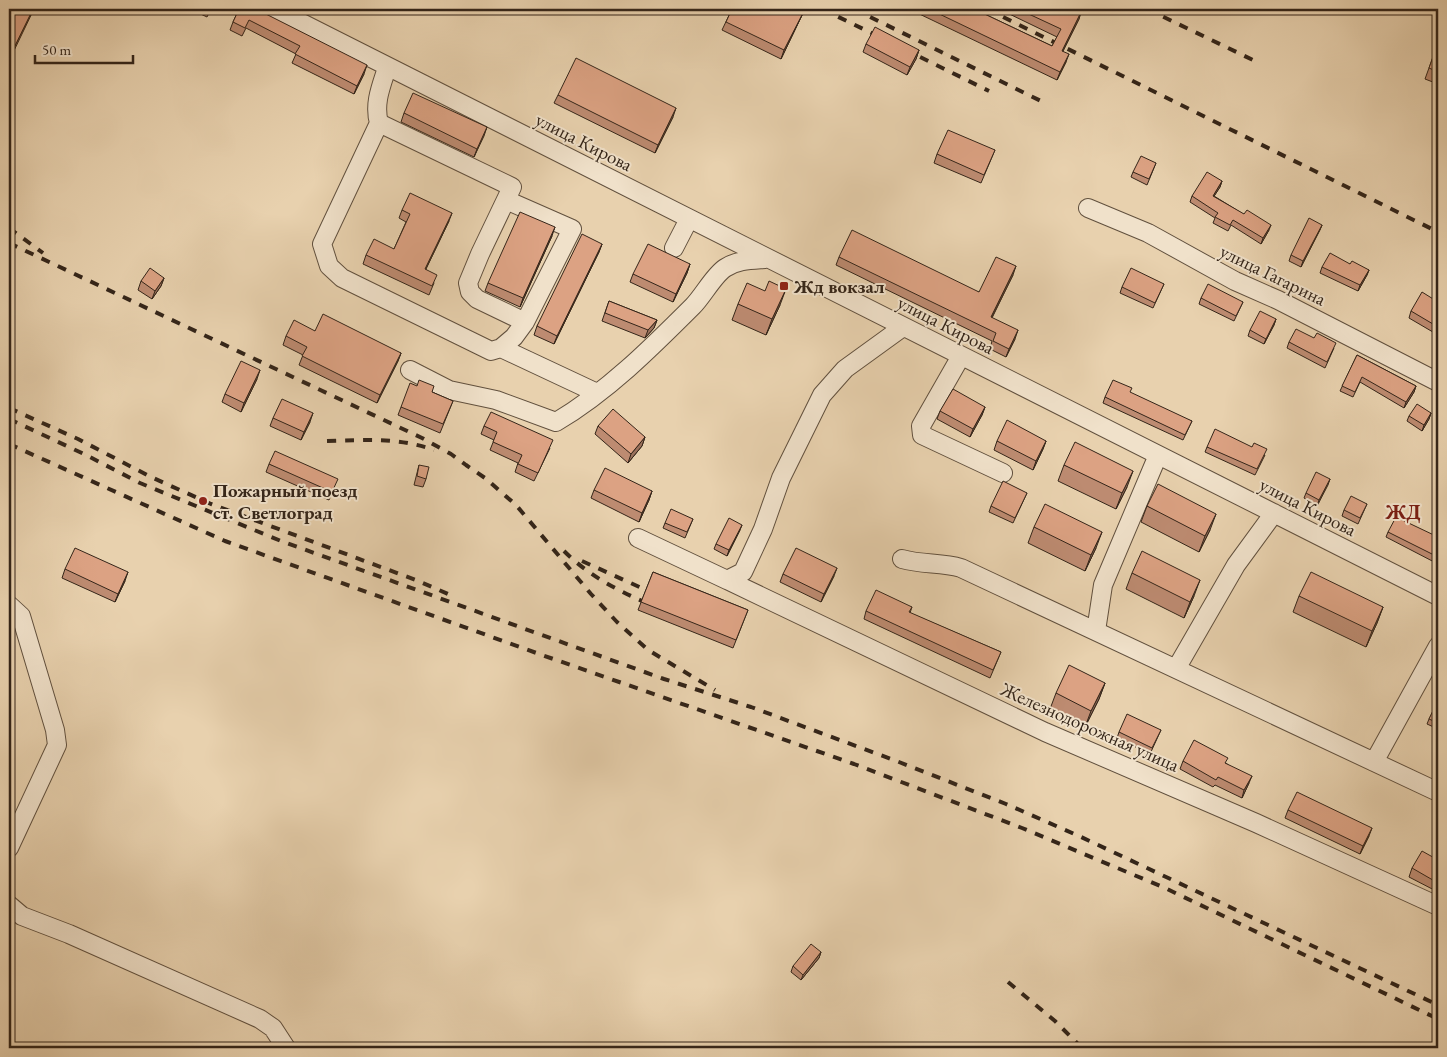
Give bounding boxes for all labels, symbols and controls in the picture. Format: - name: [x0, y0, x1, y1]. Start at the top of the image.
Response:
- scale bar: [35, 32, 132, 64]
- text: 50 m: [42, 40, 71, 59]
- street label: улица Кирова: [531, 107, 637, 177]
- street label: улица Гагарина: [1216, 239, 1331, 312]
- place label: Жд вокзал: [793, 274, 885, 299]
- marker: Жд вокзал: [778, 280, 790, 292]
- street label: улица Кирова: [893, 290, 999, 360]
- street label: улица Кирова: [1255, 472, 1361, 542]
- place label: Пожарный поезд ст. Светлоград: [213, 478, 358, 525]
- marker: Пожарный поезд ст. Светлоград: [197, 495, 209, 507]
- district label: ЖД: [1384, 499, 1421, 525]
- street label: Железнодорожная улица: [996, 676, 1183, 778]

